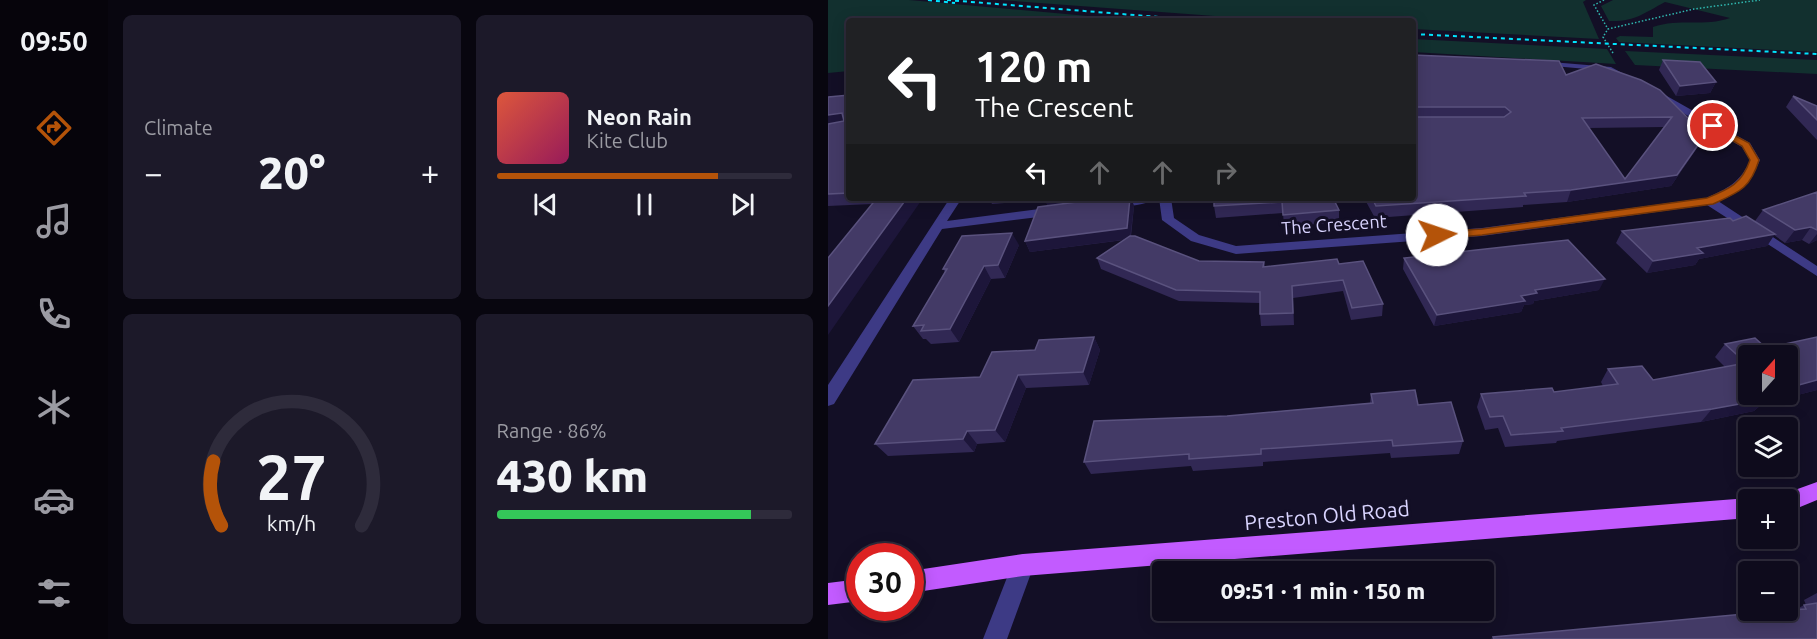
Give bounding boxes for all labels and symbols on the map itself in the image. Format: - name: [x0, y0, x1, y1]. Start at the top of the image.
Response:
- pin: [1687, 100, 1738, 151]
- position arrow: [1405, 203, 1469, 267]
- street label: The Crescent: [1281, 210, 1387, 238]
- north arrow: [1738, 345, 1798, 405]
- street label: Preston Old Road: [1243, 496, 1411, 534]
- speed limit sign: 30: [846, 543, 924, 621]

